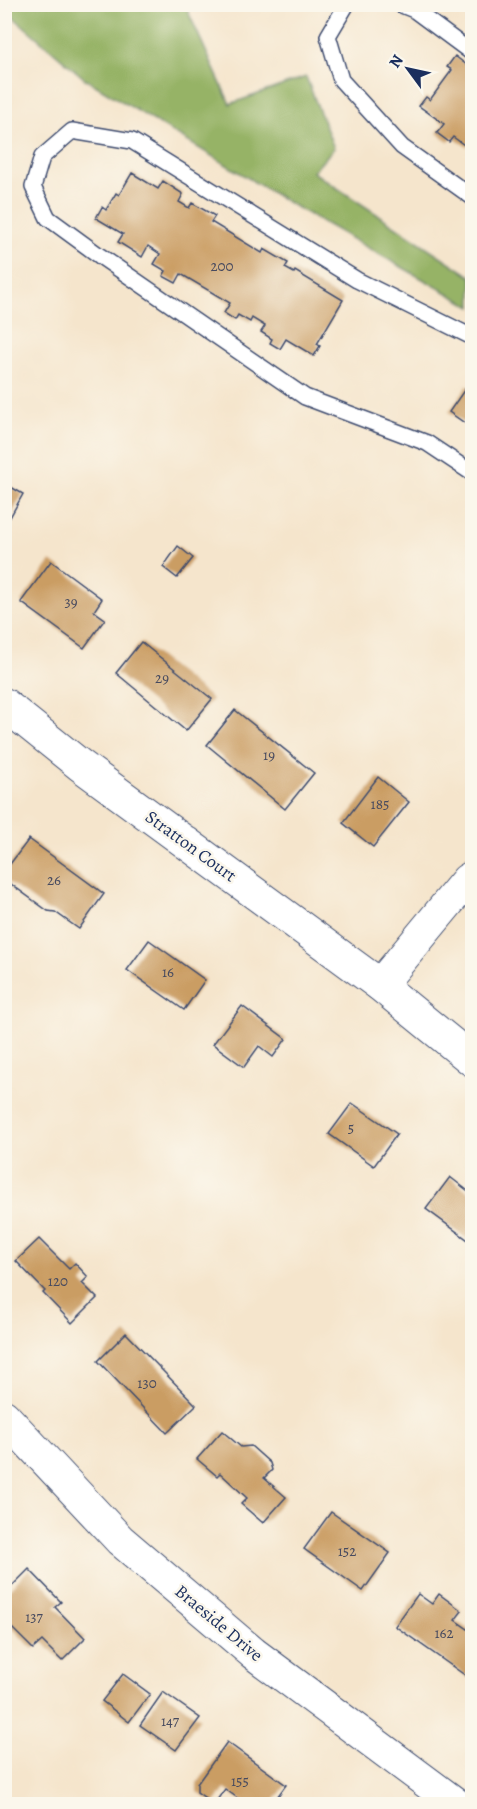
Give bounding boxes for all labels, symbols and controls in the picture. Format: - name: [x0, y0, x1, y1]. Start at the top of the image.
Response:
- north arrow: [378, 39, 438, 99]
- text: N: [384, 50, 409, 72]
- house number: 200: [210, 256, 234, 276]
- house number: 39: [64, 592, 78, 612]
- house number: 29: [155, 668, 169, 688]
- house number: 19: [263, 745, 275, 765]
- house number: 185: [371, 794, 389, 814]
- street label: Stratton Court: [141, 805, 241, 887]
- house number: 26: [47, 870, 61, 890]
- house number: 16: [162, 962, 174, 982]
- house number: 5: [348, 1118, 354, 1138]
- house number: 120: [48, 1271, 68, 1291]
- house number: 130: [137, 1373, 157, 1393]
- house number: 152: [338, 1541, 356, 1561]
- street label: Braeside Drive: [170, 1579, 268, 1667]
- house number: 137: [25, 1607, 44, 1627]
- house number: 162: [434, 1623, 454, 1643]
- house number: 147: [161, 1711, 180, 1731]
- house number: 155: [231, 1771, 249, 1791]

